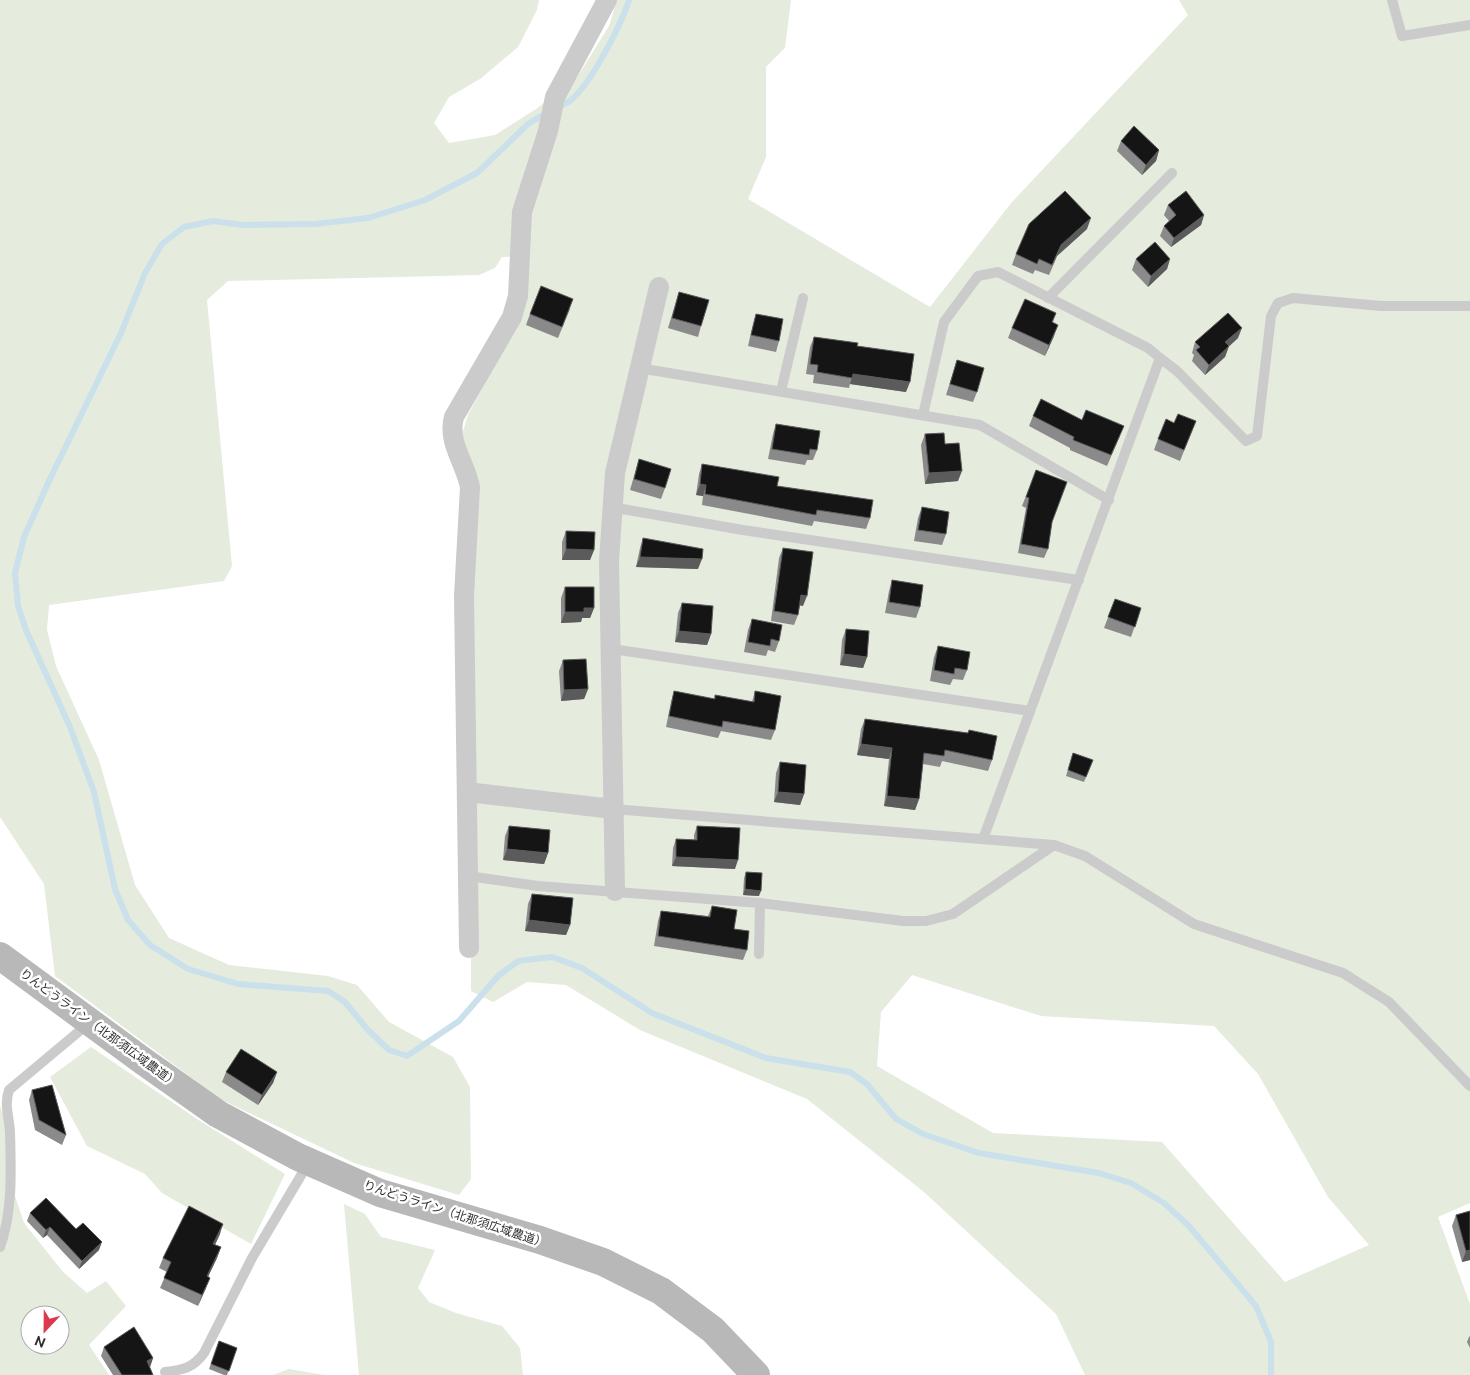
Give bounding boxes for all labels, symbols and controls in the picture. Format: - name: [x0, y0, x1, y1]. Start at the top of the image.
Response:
- street label: りんどうライン（北那須広域農道）: [18, 966, 181, 1089]
- street label: りんどうライン（北那須広域農道）: [362, 1178, 548, 1249]
- north arrow: [20, 1305, 70, 1355]
- text: N: [32, 1333, 48, 1351]

